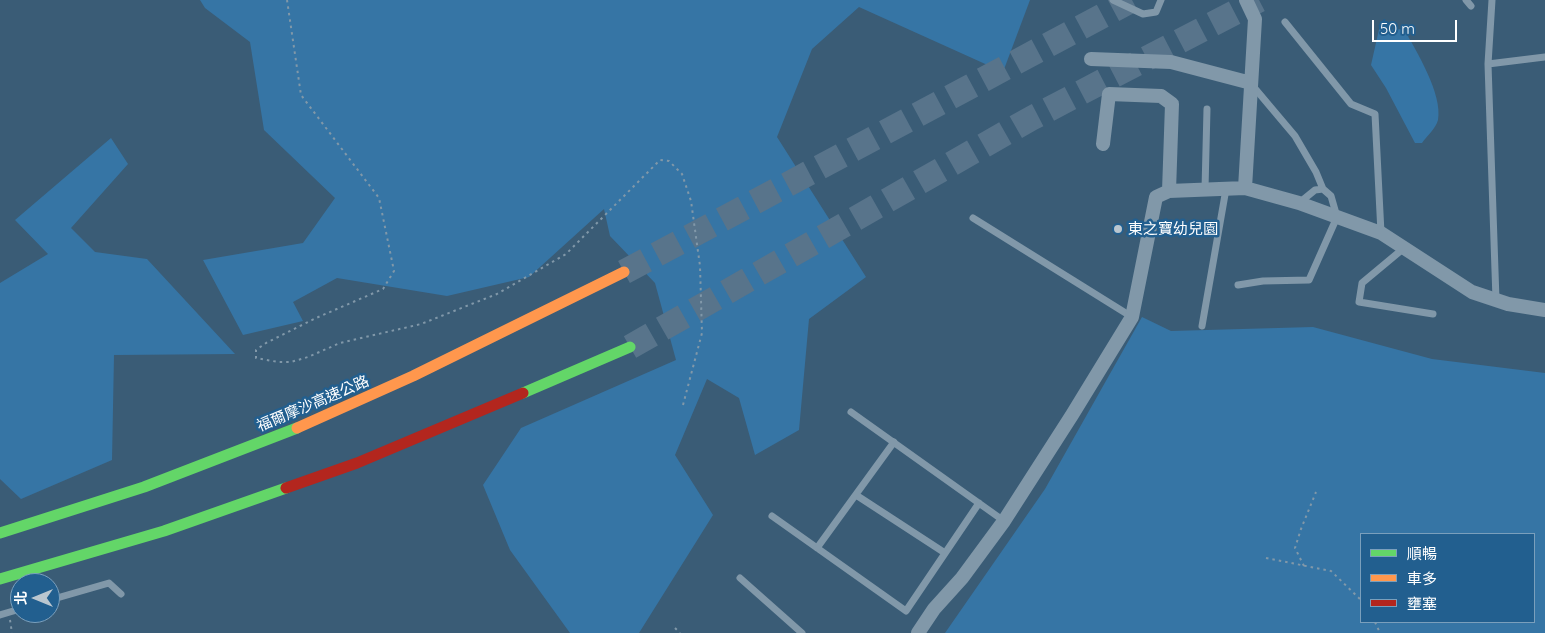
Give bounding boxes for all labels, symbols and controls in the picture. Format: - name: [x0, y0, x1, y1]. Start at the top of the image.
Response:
- scale bar: [1375, 10, 1460, 42]
- text: 50 m: [1380, 19, 1415, 38]
- place label: 東之寶幼兒園: [1128, 220, 1218, 238]
- marker: 東之寶幼兒園: [1112, 223, 1124, 235]
- street label: 福爾摩沙高速公路: [254, 372, 372, 436]
- legend: [1360, 533, 1535, 623]
- text: 順暢: [1407, 544, 1437, 563]
- text: 車多: [1407, 569, 1437, 588]
- north arrow: [10, 573, 60, 623]
- text: 北: [12, 591, 30, 605]
- text: 壅塞: [1407, 594, 1437, 613]

